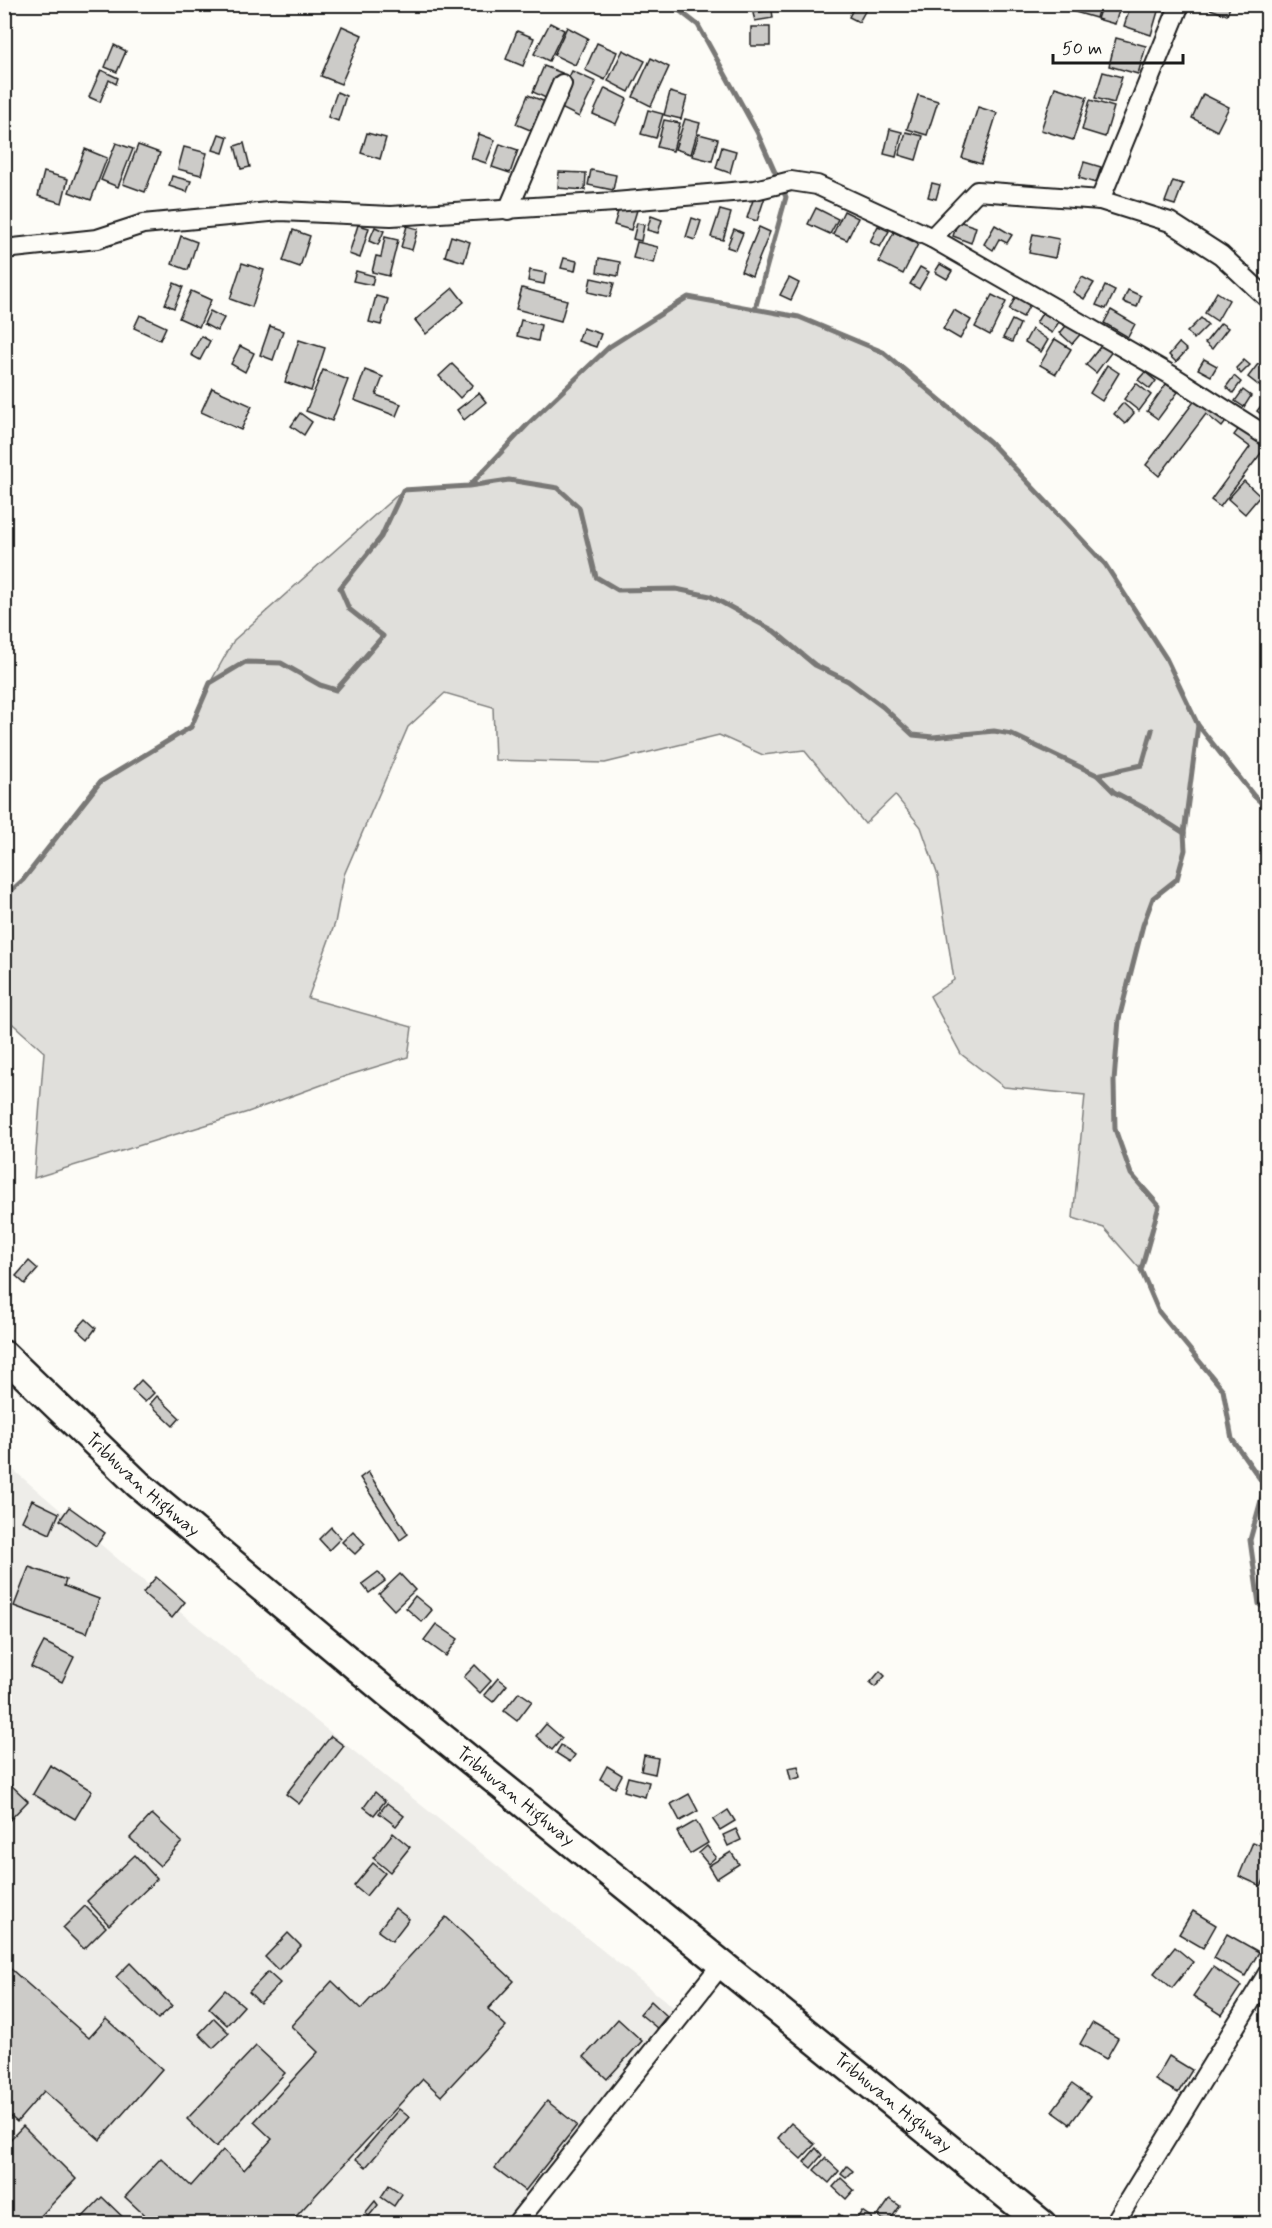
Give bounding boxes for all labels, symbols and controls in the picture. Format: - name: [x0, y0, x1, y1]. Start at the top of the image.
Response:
- scale bar: [1053, 27, 1184, 65]
- text: 50 m: [1062, 37, 1102, 61]
- street label: Tribhuvan Highway: [80, 1428, 205, 1543]
- street label: Tribhuvan Highway: [451, 1741, 579, 1852]
- street label: Tribhuvan Highway: [828, 2048, 957, 2158]

